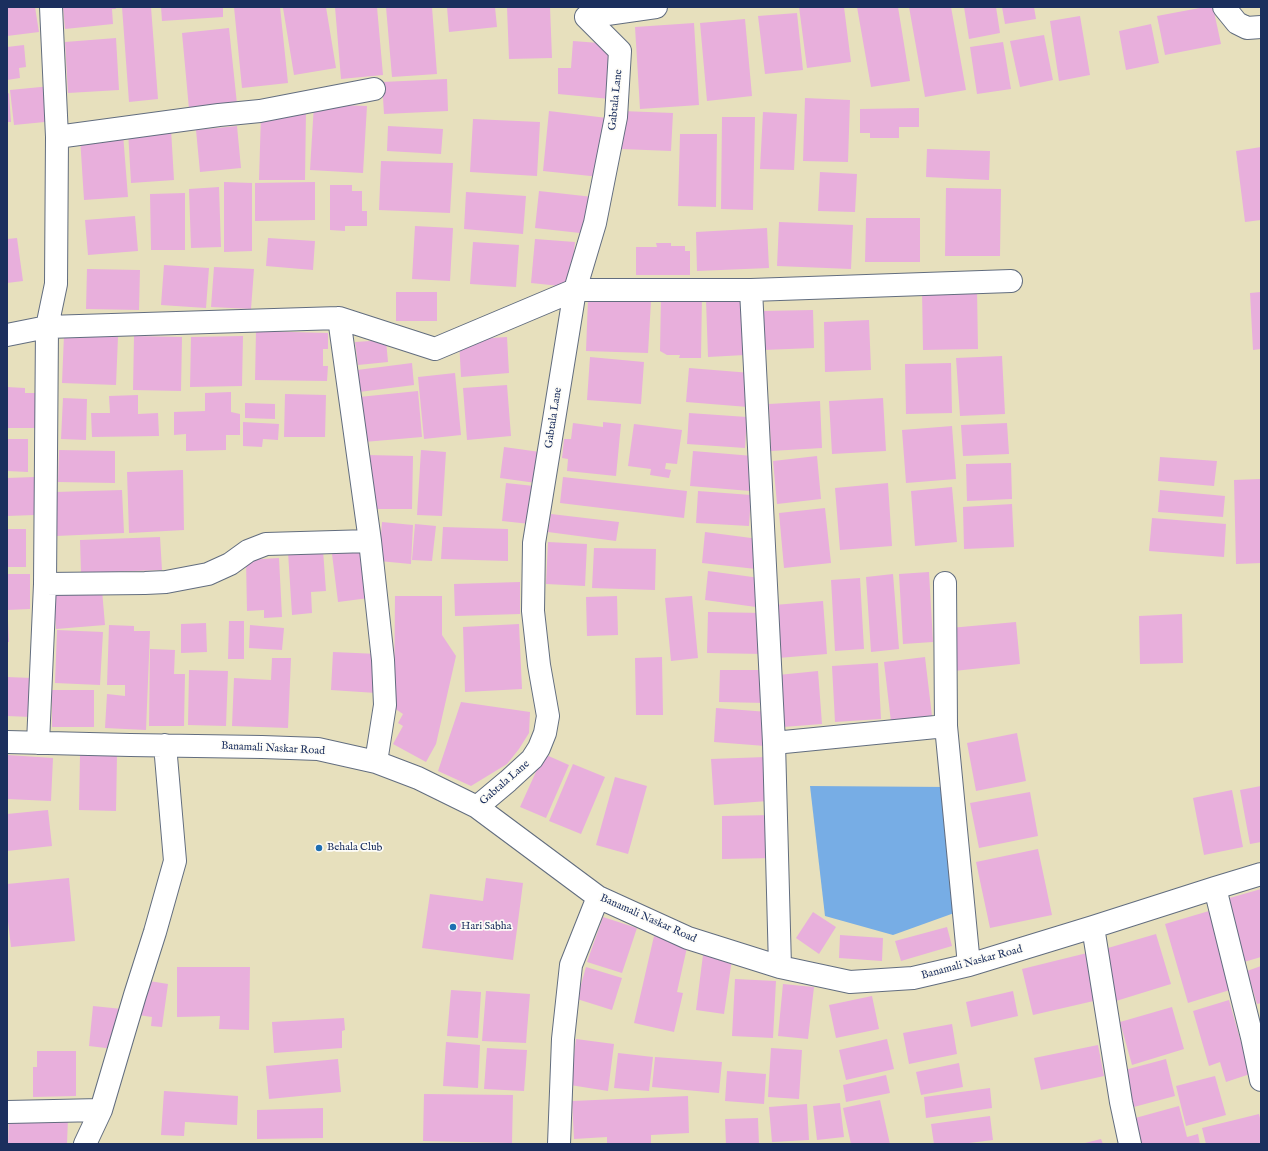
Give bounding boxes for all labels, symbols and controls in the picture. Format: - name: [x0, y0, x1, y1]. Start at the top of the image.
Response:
- street label: Gabtala Lane: [606, 69, 626, 131]
- street label: Gabtala Lane: [543, 387, 565, 449]
- street label: Banamali Naskar Road: [221, 740, 325, 758]
- street label: Gabtala Lane: [477, 758, 533, 808]
- place label: Behala Club: [327, 841, 383, 855]
- marker: Behala Club: [314, 843, 324, 853]
- street label: Banamali Naskar Road: [598, 892, 698, 946]
- place label: Hari Sabha: [461, 920, 511, 934]
- marker: Hari Sabha: [448, 922, 458, 932]
- street label: Banamali Naskar Road: [920, 943, 1024, 983]

